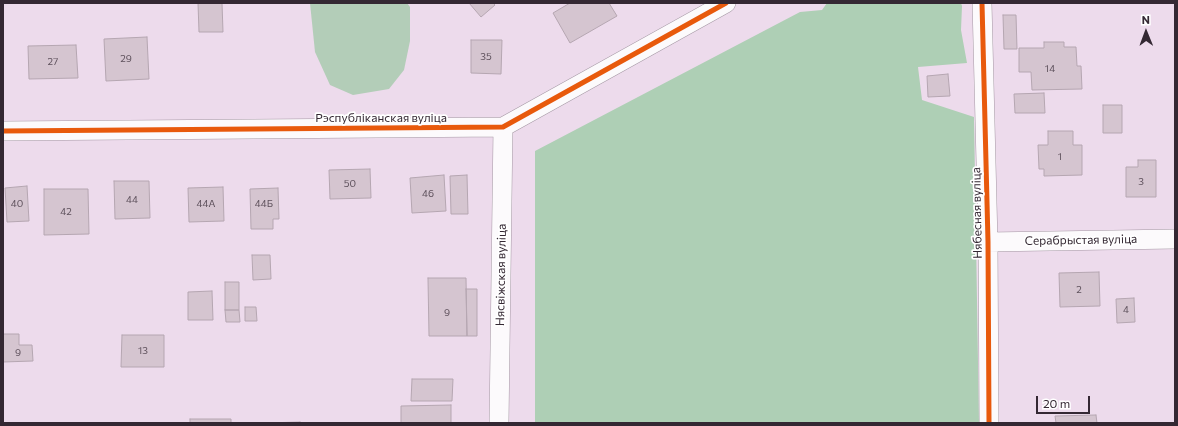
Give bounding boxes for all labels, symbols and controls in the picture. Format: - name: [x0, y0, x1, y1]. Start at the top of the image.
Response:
- north arrow: [1126, 12, 1166, 52]
- text: N: [1142, 13, 1150, 26]
- house number: 35: [480, 51, 492, 63]
- house number: 29: [120, 53, 132, 65]
- house number: 27: [48, 56, 58, 68]
- house number: 14: [1045, 63, 1055, 75]
- street label: Рэспубліканская вуліца: [315, 111, 447, 125]
- house number: 1: [1058, 151, 1062, 163]
- street label: Нябесная вуліца: [969, 167, 985, 259]
- house number: 3: [1138, 176, 1144, 188]
- house number: 50: [344, 178, 356, 190]
- house number: 46: [422, 188, 434, 200]
- house number: 44: [126, 194, 138, 206]
- house number: 40: [11, 198, 23, 210]
- house number: 44А: [197, 198, 215, 210]
- house number: 44Б: [255, 198, 273, 210]
- house number: 42: [60, 206, 72, 218]
- street label: Нясвіжская вуліца: [493, 224, 509, 326]
- street label: Серабрыстая вуліца: [1025, 232, 1137, 248]
- house number: 2: [1076, 284, 1082, 296]
- house number: 4: [1123, 304, 1129, 316]
- house number: 9: [444, 307, 450, 319]
- house number: 13: [138, 345, 148, 357]
- house number: 9: [15, 347, 21, 359]
- scale bar: [1038, 388, 1092, 414]
- text: 20 m: [1043, 396, 1070, 410]

